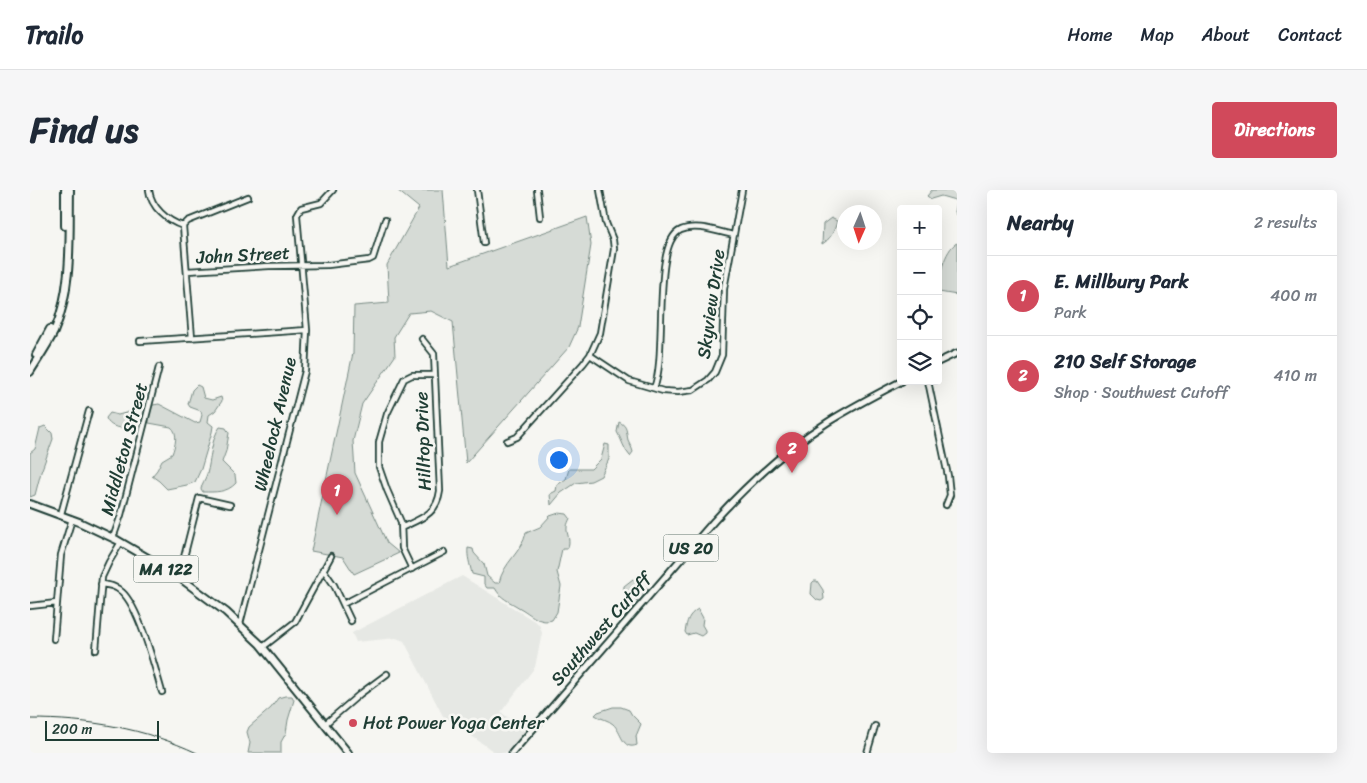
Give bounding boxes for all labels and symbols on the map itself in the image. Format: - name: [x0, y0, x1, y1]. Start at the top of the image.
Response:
- north arrow: [837, 205, 882, 250]
- street label: John Street: [194, 237, 291, 273]
- street label: Skyview Drive: [687, 247, 735, 361]
- street label: Wheelock Avenue: [244, 354, 306, 494]
- street label: Middleton Street: [91, 379, 157, 519]
- street label: Hilltop Drive: [405, 391, 441, 491]
- pin: 2: [776, 432, 808, 473]
- your location: [546, 447, 572, 473]
- pin: 1: [321, 474, 353, 515]
- road number: US 20: [664, 534, 718, 562]
- road number: MA 122: [134, 556, 198, 582]
- street label: Southwest Cutoff: [542, 562, 662, 693]
- place label: Hot Power Yoga Center: [363, 707, 545, 739]
- marker: Hot Power Yoga Center: [347, 717, 359, 729]
- scale bar: [45, 718, 159, 741]

